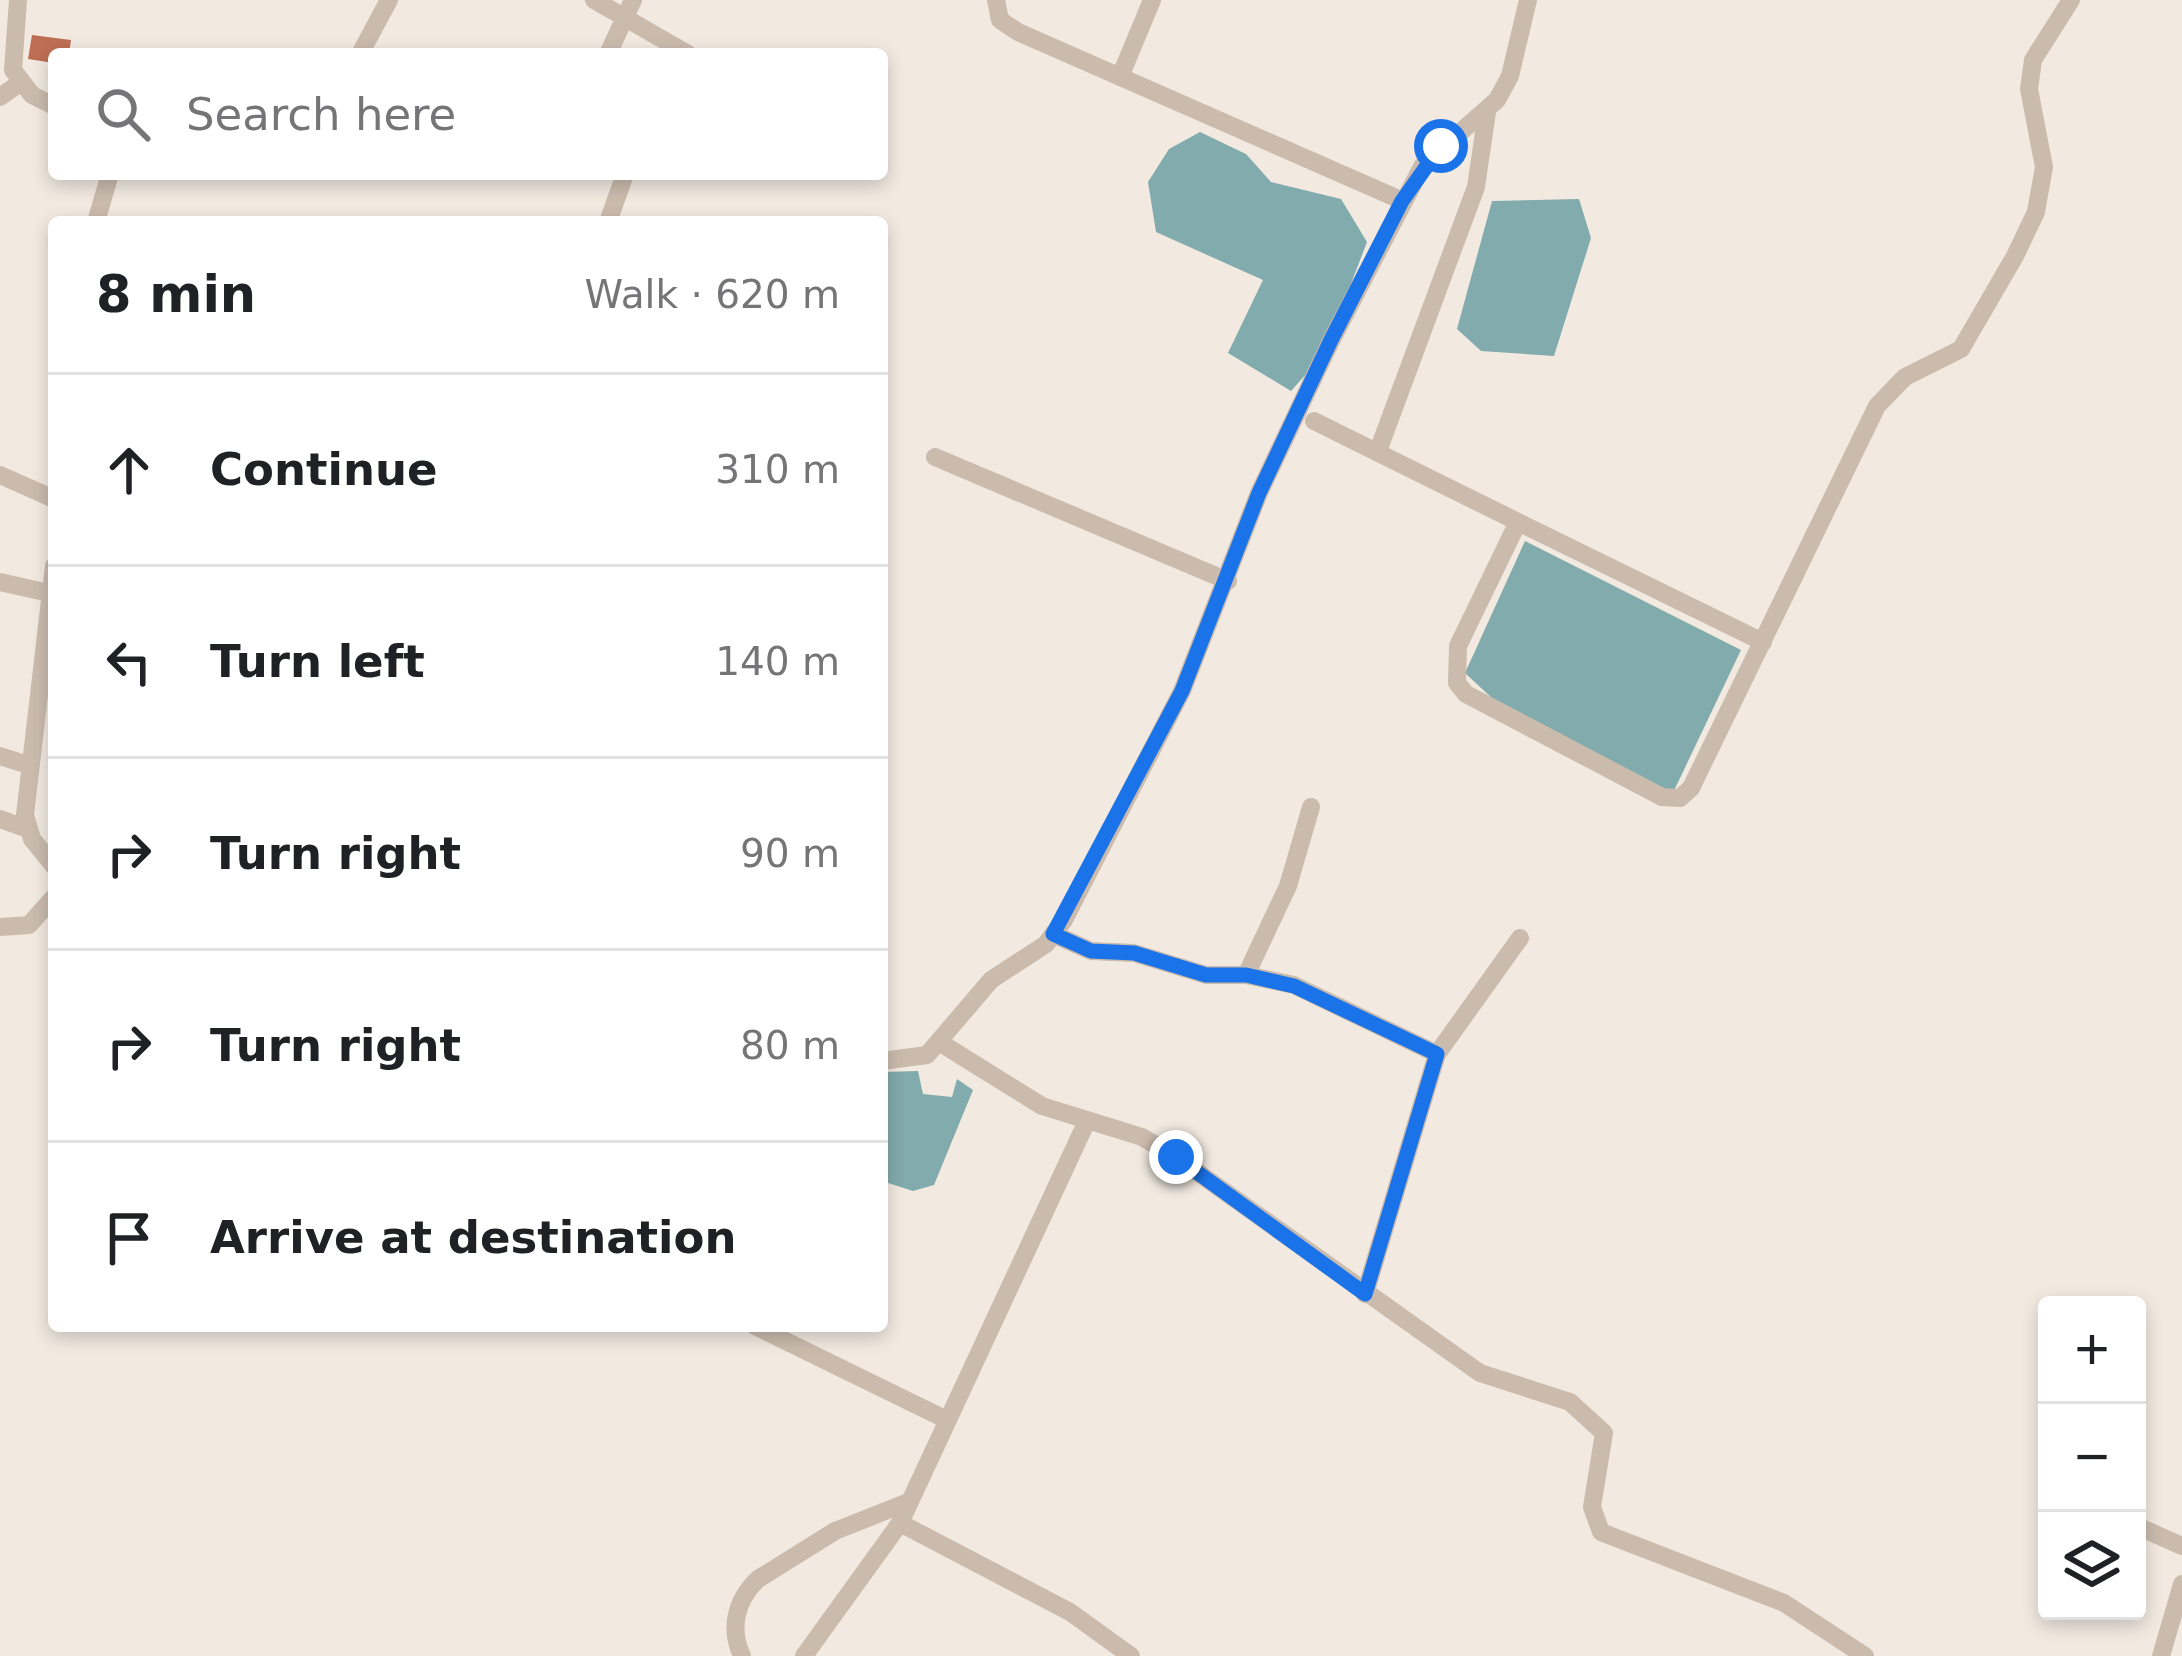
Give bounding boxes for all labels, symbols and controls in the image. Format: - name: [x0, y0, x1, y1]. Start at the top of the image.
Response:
- search box: [48, 48, 888, 180]
- icon: search: [90, 81, 156, 147]
- text: Search here: [186, 88, 456, 141]
- route start: [1414, 119, 1468, 173]
- text: 8 min: [96, 265, 256, 324]
- text: Walk · 620 m: [585, 272, 840, 317]
- icon: ahead: [96, 437, 162, 503]
- text: Continue: [210, 443, 438, 496]
- text: 310 m: [715, 447, 840, 492]
- icon: left: [96, 629, 162, 695]
- text: Turn left: [210, 635, 425, 688]
- text: 140 m: [715, 639, 840, 684]
- icon: right: [96, 821, 162, 887]
- text: Turn right: [210, 827, 461, 880]
- text: 90 m: [740, 831, 840, 876]
- icon: right: [96, 1013, 162, 1079]
- text: Turn right: [210, 1019, 461, 1072]
- text: 80 m: [740, 1023, 840, 1068]
- route end: [1149, 1130, 1203, 1184]
- icon: arrive: [96, 1205, 162, 1271]
- text: Arrive at destination: [210, 1211, 736, 1264]
- map controls: [2038, 1296, 2146, 1620]
- button: +: [2038, 1296, 2146, 1404]
- button: −: [2038, 1404, 2146, 1512]
- button: layers: [2038, 1512, 2146, 1620]

